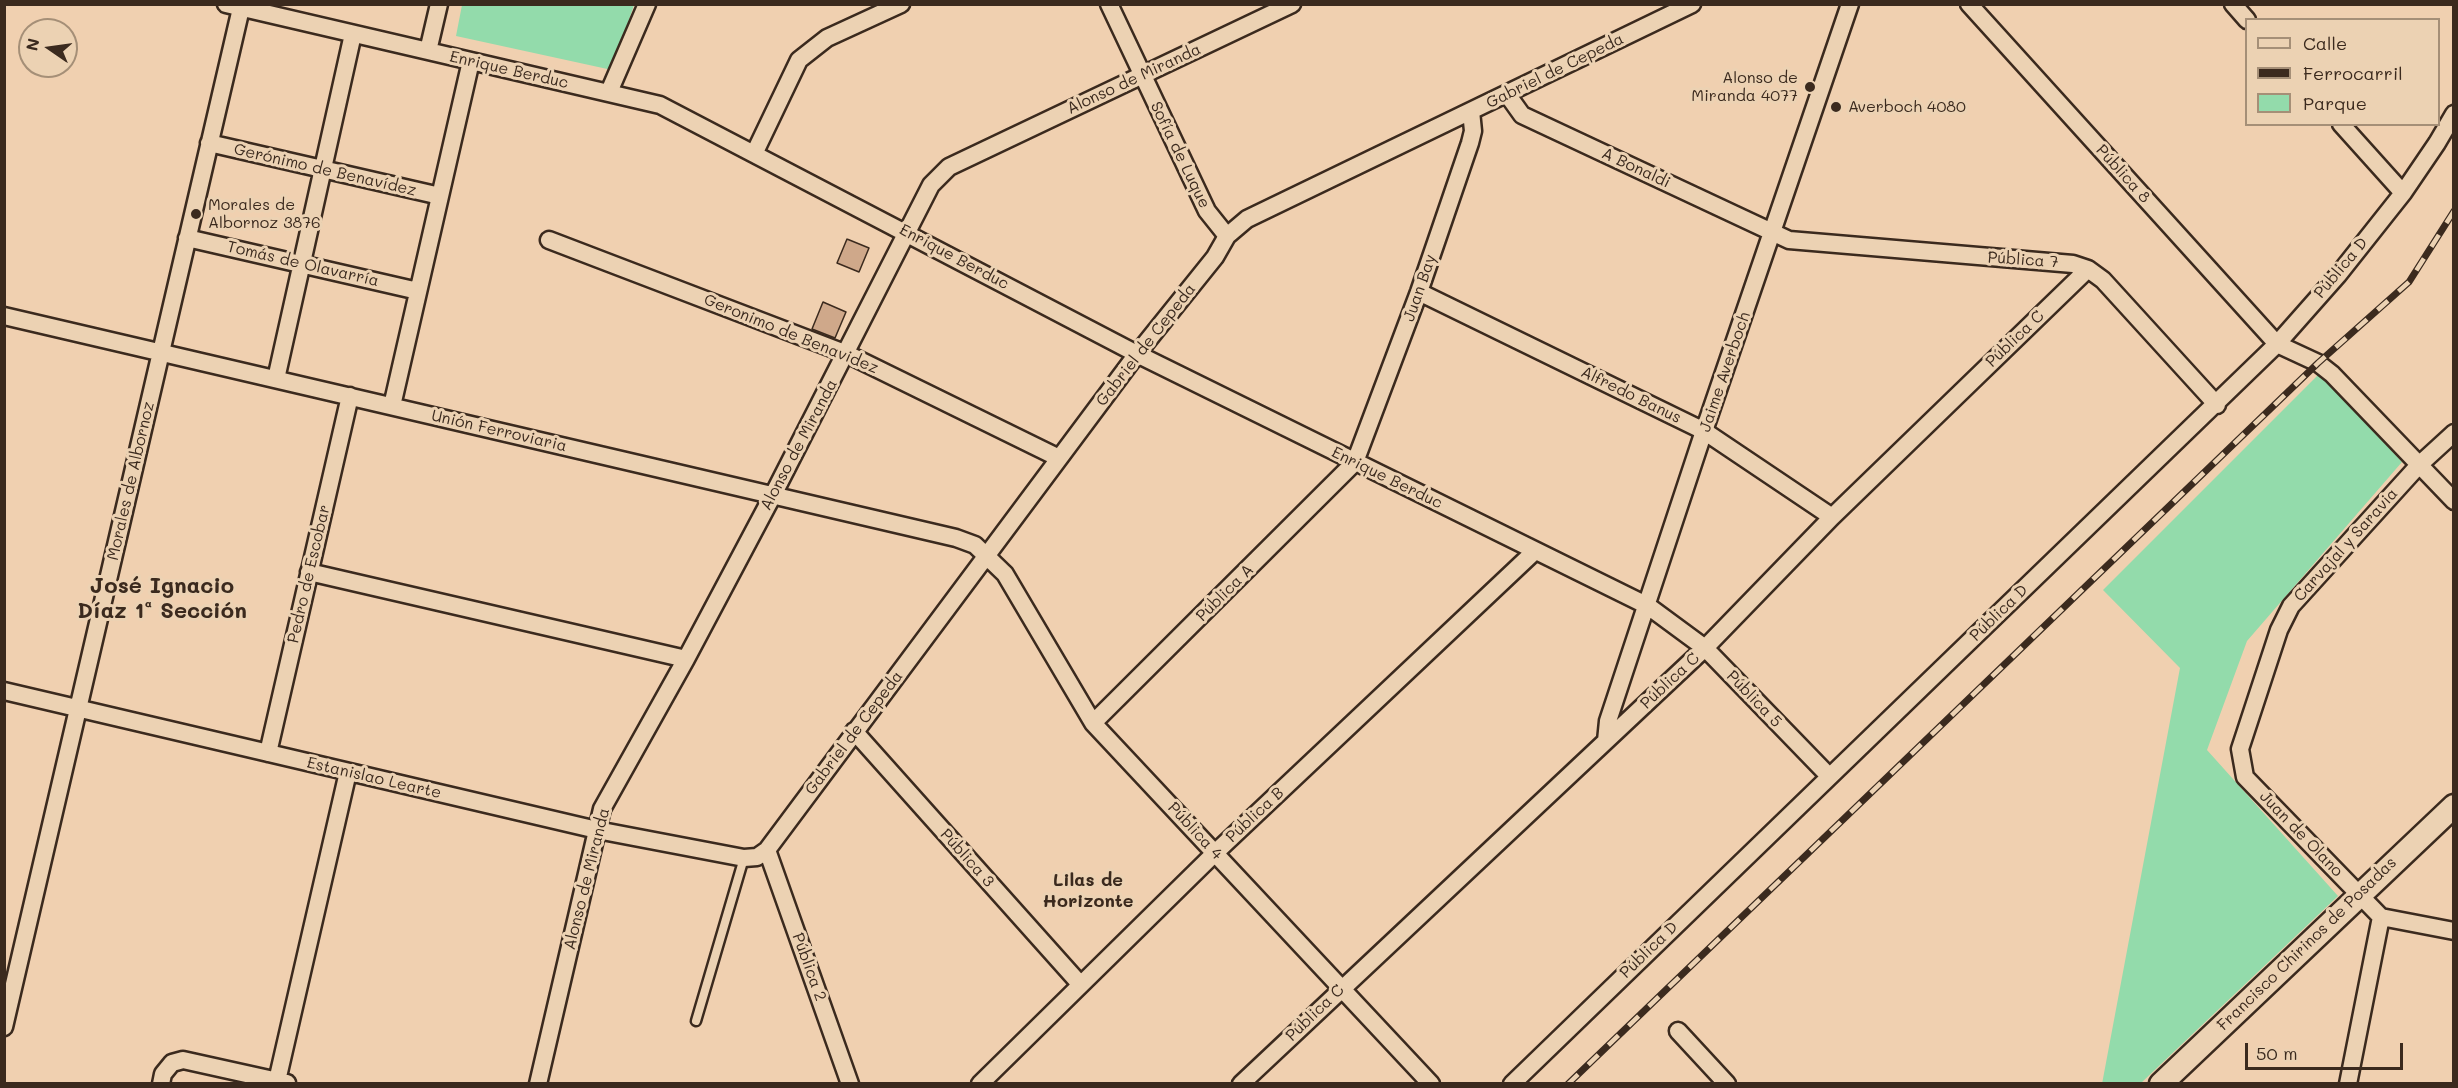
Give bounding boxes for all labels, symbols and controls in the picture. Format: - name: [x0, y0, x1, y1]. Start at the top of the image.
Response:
- north arrow: [18, 18, 78, 78]
- legend: [2245, 18, 2440, 126]
- street label: Gabriel de Cepeda: [1483, 29, 1627, 113]
- text: Calle: [2303, 31, 2347, 55]
- text: N: [20, 36, 44, 53]
- street label: Alonso de Miranda: [1064, 40, 1204, 118]
- street label: Enrique Berduc: [448, 47, 570, 93]
- text: Ferrocarril: [2303, 61, 2403, 85]
- place label: Alonso de Miranda 4077: [1691, 68, 1798, 106]
- marker: Alonso de Miranda 4077: [1803, 80, 1817, 94]
- text: Parque: [2303, 91, 2367, 115]
- place label: Averboch 4080: [1848, 97, 1966, 117]
- street label: Sofía de Luque: [1146, 99, 1214, 211]
- marker: Averboch 4080: [1829, 100, 1843, 114]
- street label: Gerónimo de Benavídez: [232, 140, 418, 200]
- street label: Pública 8: [2092, 141, 2154, 207]
- street label: A Bonaldi: [1599, 144, 1673, 192]
- place label: Morales de Albornoz 3876: [208, 195, 321, 233]
- marker: Morales de Albornoz 3876: [189, 207, 203, 221]
- street label: Enrique Berduc: [896, 220, 1012, 294]
- street label: Pública D: [2310, 234, 2372, 302]
- street label: Tomás de Olavarría: [225, 237, 381, 291]
- street label: Pública 7: [1987, 248, 2059, 272]
- street label: Juan Bay: [1400, 252, 1440, 324]
- street label: Gabriel de Cepeda: [1092, 280, 1200, 410]
- street label: Geronimo de Benavidez: [701, 290, 881, 378]
- street label: Pública C: [1982, 307, 2048, 371]
- street label: Jaime Averboch: [1696, 310, 1754, 434]
- street label: Alfredo Banus: [1578, 362, 1684, 428]
- street label: Alonso de Miranda: [756, 376, 842, 514]
- street label: Morales de Albornoz: [103, 400, 159, 562]
- street label: Unión Ferroviaria: [429, 406, 569, 456]
- street label: Enrique Berduc: [1328, 443, 1446, 513]
- street label: Carvajal y Saravia: [2290, 484, 2402, 606]
- street label: Pedro de Escobar: [284, 503, 334, 645]
- street label: Pública A: [1192, 560, 1258, 626]
- district label: José Ignacio Díaz 1ª Sección: [77, 573, 247, 624]
- street label: Pública D: [1966, 581, 2032, 645]
- street label: Pública C: [1637, 649, 1703, 713]
- street label: Gabriel de Cepeda: [801, 667, 907, 799]
- street label: Pública 5: [1722, 667, 1786, 731]
- street label: Estanislao Learte: [305, 753, 443, 803]
- street label: Pública B: [1222, 783, 1288, 847]
- street label: Juan de Olano: [2255, 787, 2347, 881]
- street label: Pública 4: [1164, 798, 1226, 864]
- street label: Alonso de Miranda: [560, 806, 614, 952]
- street label: Pública 3: [936, 825, 998, 891]
- street label: Francisco Chirinos de Posadas: [2213, 853, 2401, 1035]
- district label: Lilas de Horizonte: [1042, 869, 1134, 912]
- street label: Pública D: [1616, 918, 1682, 982]
- street label: Pública 2: [788, 930, 830, 1004]
- street label: Pública C: [1282, 981, 1348, 1045]
- scale bar: [2248, 1031, 2406, 1069]
- text: 50 m: [2256, 1041, 2298, 1065]

